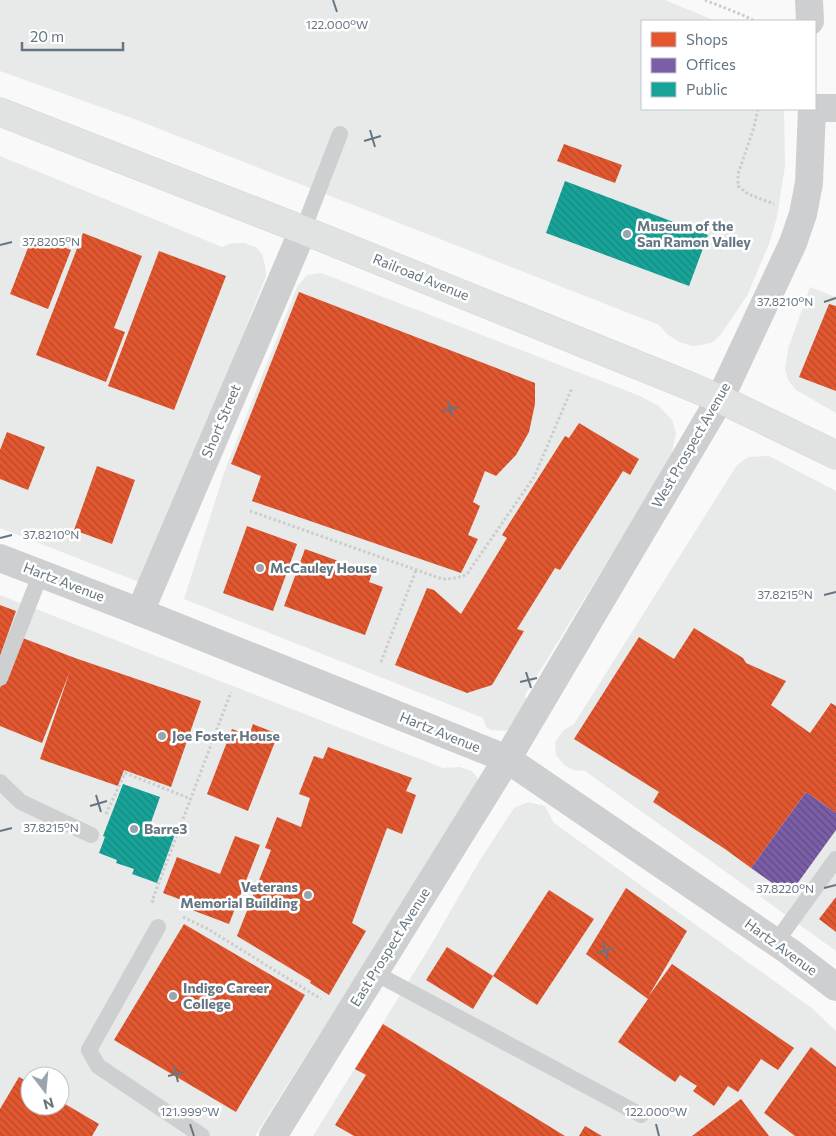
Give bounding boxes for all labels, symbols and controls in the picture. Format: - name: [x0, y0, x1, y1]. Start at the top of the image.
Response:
- text: 122.000°W: [306, 17, 368, 31]
- scale bar: [22, 20, 124, 52]
- legend: [641, 20, 816, 110]
- text: 20 m: [30, 27, 64, 45]
- text: Shops: [686, 30, 728, 48]
- text: Offices: [686, 55, 736, 73]
- text: Public: [686, 80, 728, 98]
- place label: Museum of the San Ramon Valley: [637, 217, 751, 250]
- marker: Museum of the San Ramon Valley: [621, 228, 633, 240]
- text: 37.8205°N: [22, 234, 80, 248]
- street label: Railroad Avenue: [371, 249, 472, 304]
- text: 37.8210°N: [757, 294, 813, 308]
- street label: West Prospect Avenue: [648, 379, 733, 510]
- street label: Short Street: [197, 381, 244, 460]
- text: 37.8210°N: [23, 527, 79, 541]
- street label: Hartz Avenue: [21, 558, 107, 605]
- place label: McCauley House: [270, 559, 377, 576]
- marker: McCauley House: [254, 562, 266, 574]
- text: 37.8215°N: [757, 587, 813, 601]
- street label: Hartz Avenue: [397, 708, 483, 755]
- place label: Joe Foster House: [172, 727, 280, 744]
- marker: Joe Foster House: [156, 730, 168, 742]
- text: 37.8215°N: [23, 820, 79, 834]
- place label: Barre3: [144, 820, 188, 837]
- marker: Barre3: [128, 823, 140, 835]
- place label: Veterans Memorial Building: [180, 878, 298, 911]
- text: 37.8220°N: [756, 881, 814, 895]
- street label: East Prospect Avenue: [346, 884, 433, 1009]
- marker: Veterans Memorial Building: [302, 889, 314, 901]
- street label: Hartz Avenue: [742, 915, 821, 979]
- place label: Indigo Career College: [183, 979, 269, 1012]
- marker: Indigo Career College: [167, 990, 179, 1002]
- north arrow: [20, 1066, 70, 1116]
- text: N: [41, 1094, 56, 1114]
- text: 121.999°W: [160, 1104, 220, 1118]
- text: 122.000°W: [625, 1104, 687, 1118]

